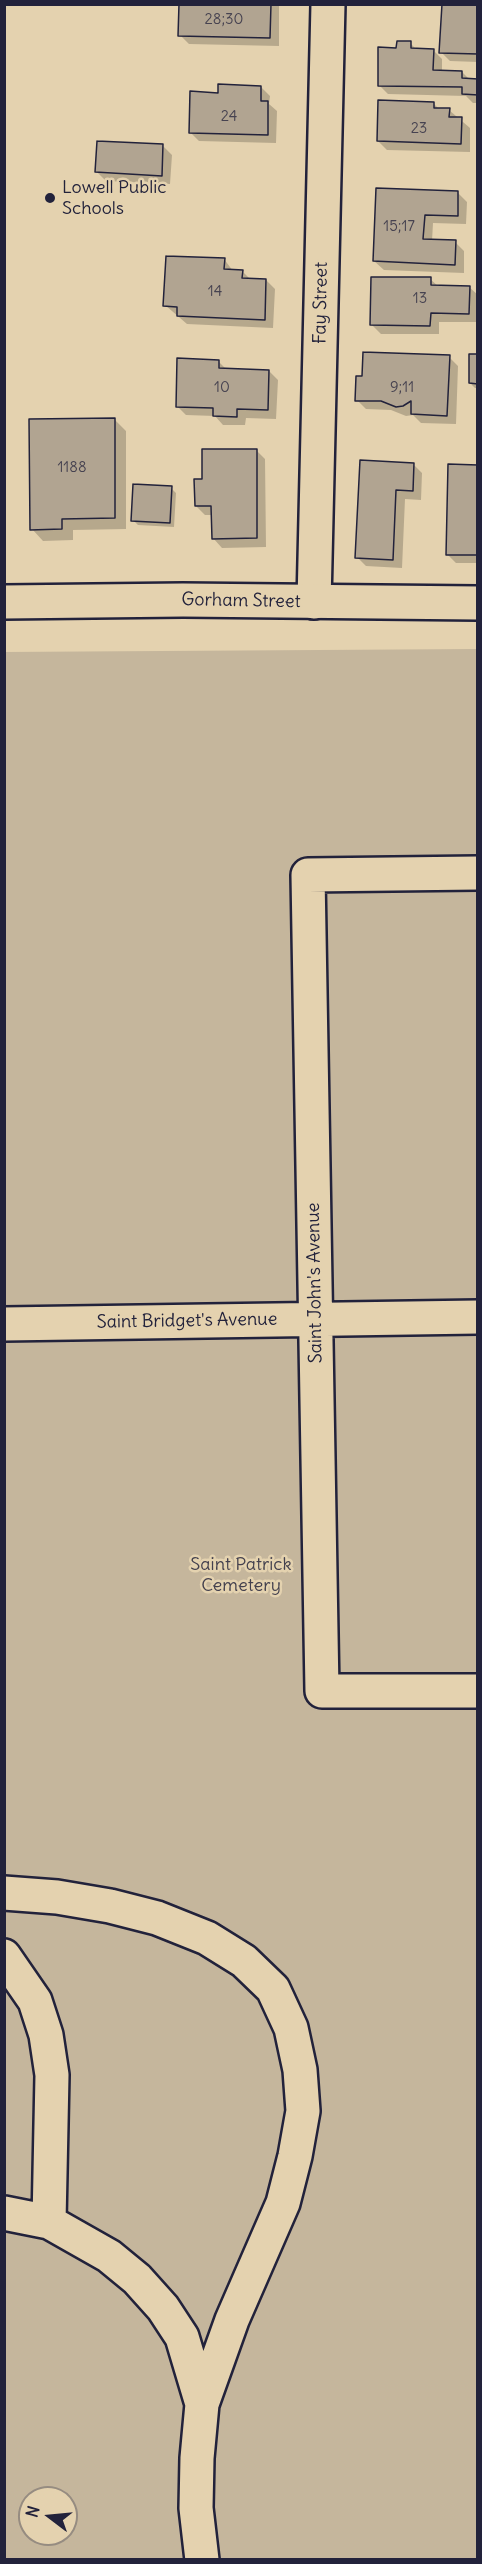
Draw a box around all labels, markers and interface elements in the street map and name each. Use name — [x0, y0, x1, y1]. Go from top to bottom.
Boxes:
house number: 28;30 — [205, 11, 243, 29]
house number: 24 — [221, 108, 237, 126]
house number: 23 — [411, 120, 427, 138]
place label: Lowell Public Schools — [62, 177, 166, 219]
marker: Lowell Public Schools — [43, 191, 57, 205]
house number: 15;17 — [383, 218, 415, 236]
street label: Fay Street — [309, 262, 333, 344]
house number: 14 — [208, 283, 222, 301]
house number: 13 — [413, 290, 427, 308]
house number: 10 — [214, 379, 230, 397]
house number: 9;11 — [390, 379, 414, 397]
house number: 1188 — [57, 459, 87, 477]
street label: Gorham Street — [181, 589, 301, 613]
street label: Saint John's Avenue — [303, 1202, 327, 1364]
street label: Saint Bridget's Avenue — [96, 1309, 278, 1333]
park label: Saint Patrick Cemetery — [190, 1554, 292, 1596]
north arrow — [18, 2486, 78, 2546]
text: N — [21, 2504, 44, 2520]

